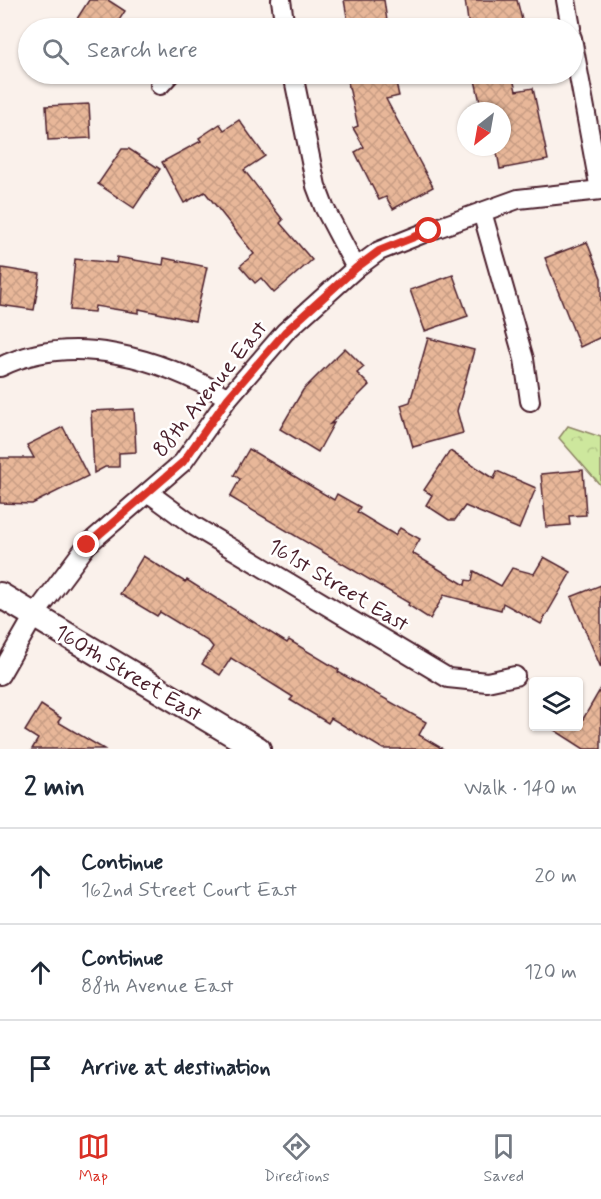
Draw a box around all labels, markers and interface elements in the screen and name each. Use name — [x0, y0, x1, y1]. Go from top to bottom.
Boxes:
search box — [18, 18, 583, 84]
icon: search — [39, 35, 72, 68]
text: Search here — [87, 37, 198, 65]
north arrow — [457, 102, 511, 156]
route start — [415, 217, 441, 243]
street label: 88th Avenue East — [147, 315, 274, 463]
route end — [73, 531, 99, 557]
street label: 161st Street East — [262, 533, 414, 639]
street label: 160th Street East — [49, 618, 207, 729]
map controls — [529, 677, 583, 731]
button: layers — [529, 677, 583, 731]
text: 2 min — [24, 771, 85, 805]
text: Walk · 140 m — [464, 775, 577, 802]
text: Continue — [81, 849, 163, 877]
icon: ahead — [24, 860, 57, 893]
text: 20 m — [534, 863, 577, 890]
text: 162nd Street Court East — [81, 877, 297, 904]
text: Continue — [81, 945, 163, 973]
icon: ahead — [24, 956, 57, 989]
text: 120 m — [524, 959, 577, 986]
text: 88th Avenue East — [81, 973, 234, 1000]
icon: arrive — [24, 1052, 57, 1085]
text: Arrive at destination — [81, 1054, 271, 1082]
tab: Map — [77, 1130, 110, 1187]
tab: Directions — [264, 1130, 330, 1187]
tab: Saved — [484, 1130, 524, 1187]

